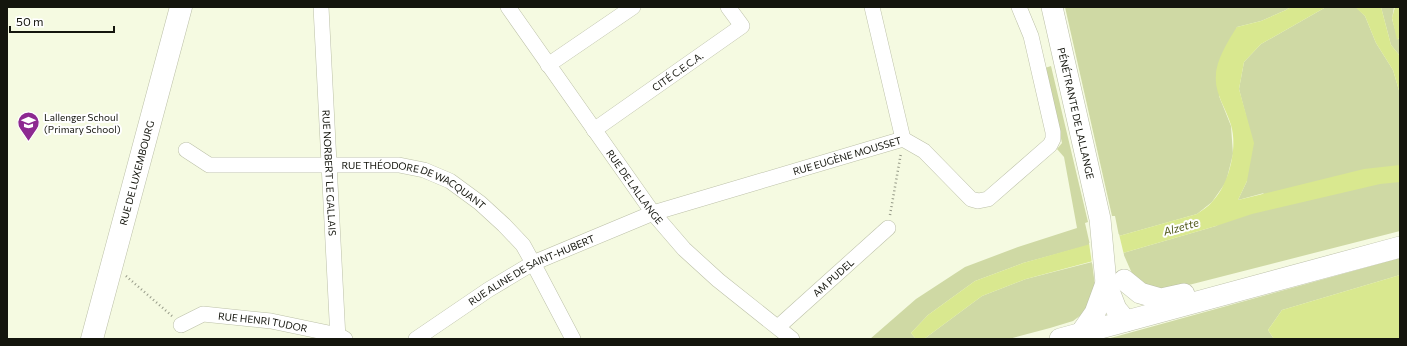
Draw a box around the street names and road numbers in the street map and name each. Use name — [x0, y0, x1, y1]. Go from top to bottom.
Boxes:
street label: PÉNÉTRANTE DE LALLANGE — [1055, 46, 1097, 180]
street label: CITÉ C.E.C.A. — [650, 49, 705, 93]
street label: RUE NORBERT LE GALLAIS — [320, 109, 339, 236]
street label: RUE DE LUXEMBOURG — [117, 119, 156, 227]
street label: RUE EUGÈNE MOUSSET — [791, 134, 903, 177]
street label: RUE DE LALLANGE — [604, 147, 666, 226]
street label: RUE THÉODORE DE WACQUANT — [342, 159, 489, 212]
street label: RUE ALINE DE SAINT-HUBERT — [466, 232, 597, 308]
street label: AM PUDEL — [810, 256, 856, 299]
street label: RUE HENRI TUDOR — [218, 310, 309, 335]

